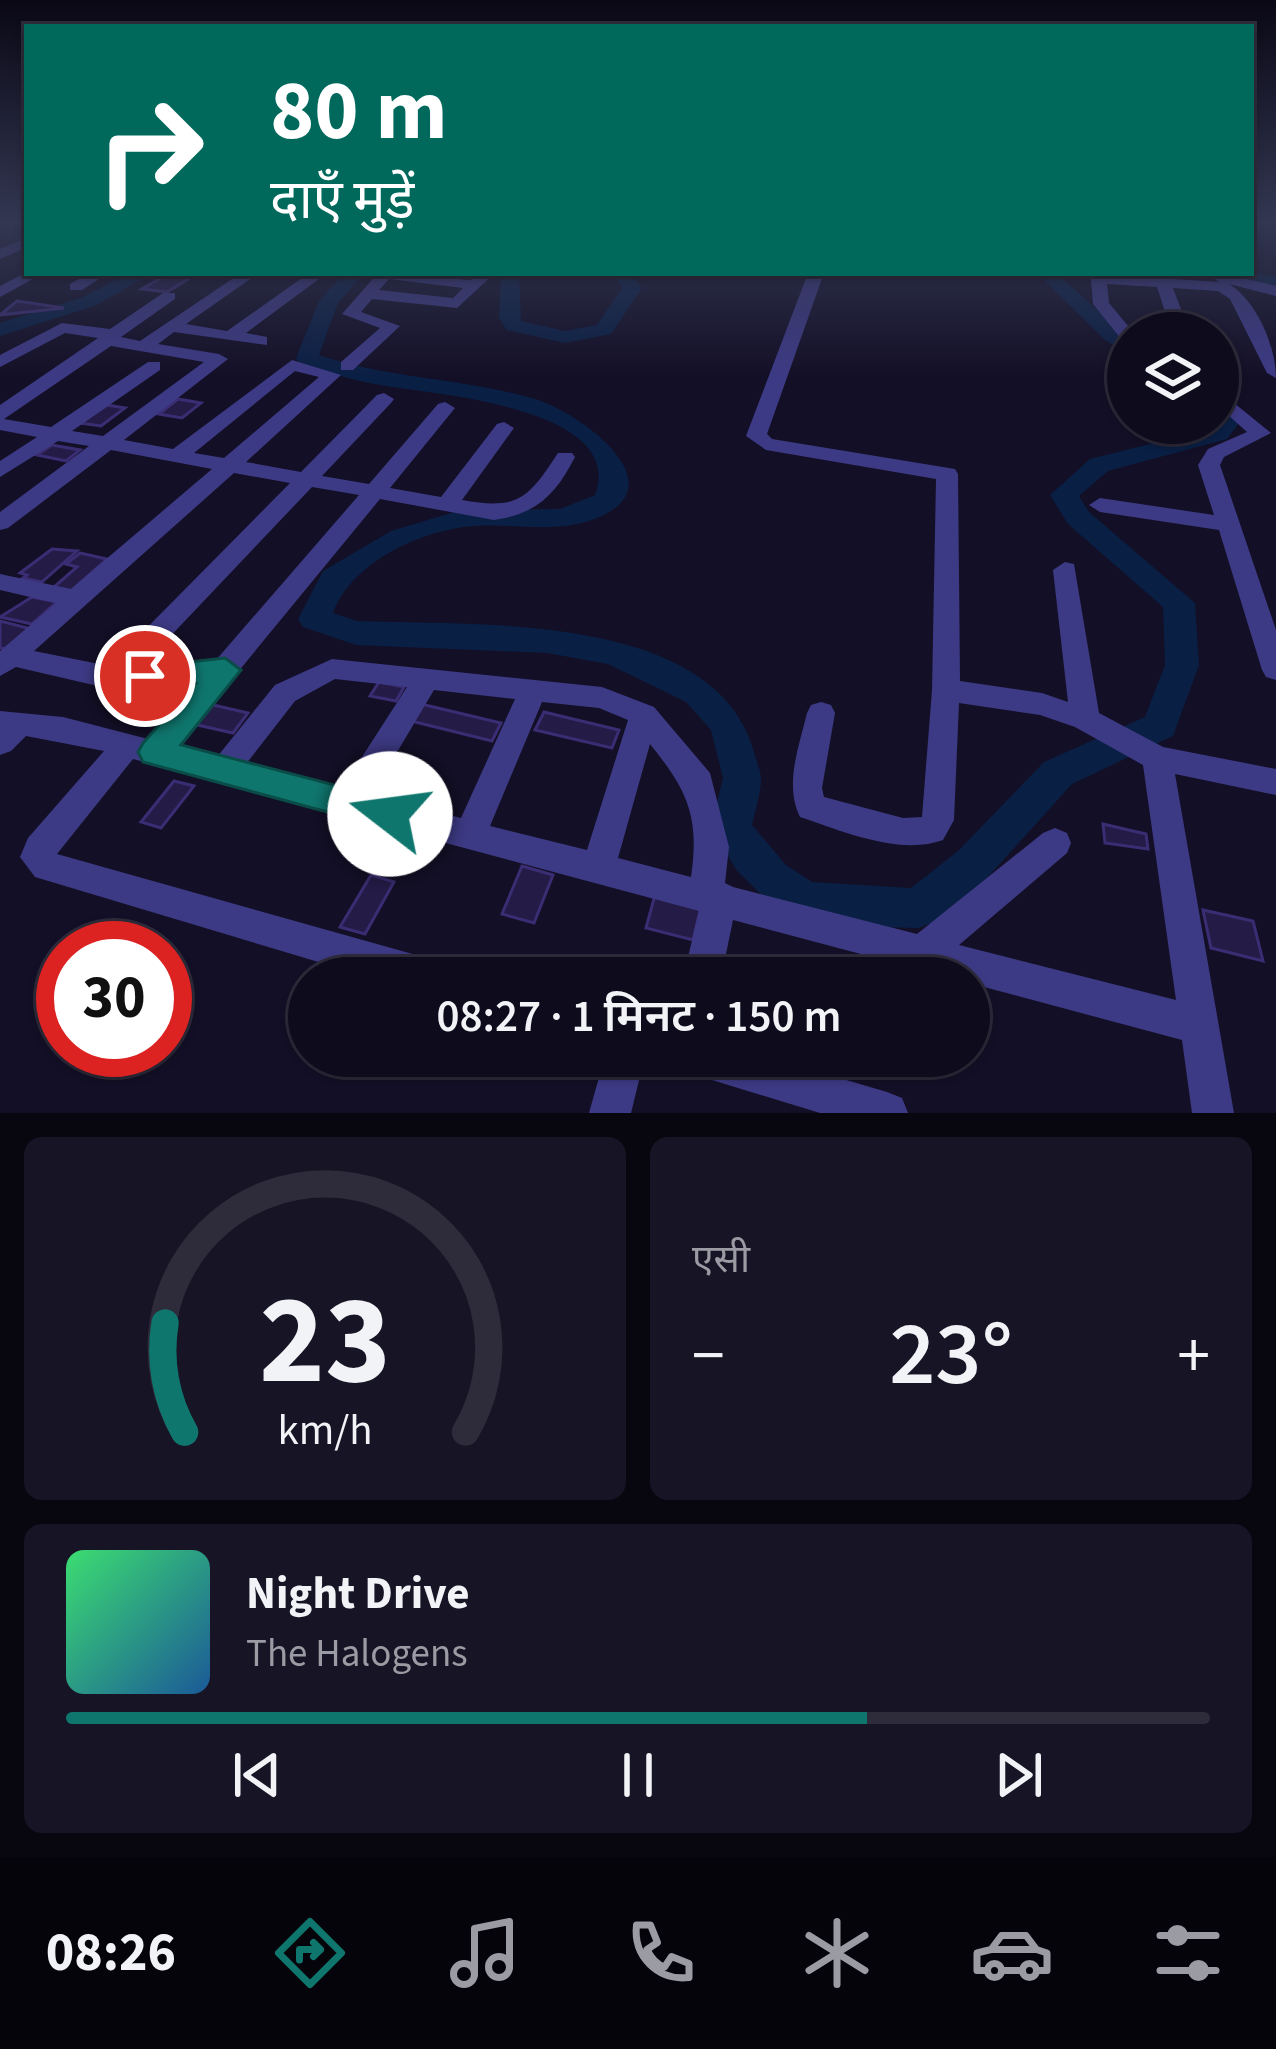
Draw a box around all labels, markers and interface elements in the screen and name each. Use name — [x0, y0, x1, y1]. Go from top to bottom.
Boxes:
text: 80 m — [270, 52, 448, 172]
icon: right — [72, 72, 228, 228]
text: दाएँ मुड़ें — [270, 163, 415, 240]
map controls — [1107, 312, 1239, 444]
button: layers — [1107, 312, 1239, 444]
pin — [94, 625, 196, 727]
icon: arrive — [112, 643, 178, 709]
position arrow — [327, 751, 453, 877]
speed limit sign: 30 — [36, 921, 192, 1077]
text: 08:27 · 1 मिनट · 150 m — [436, 985, 842, 1049]
text: एसी — [692, 1232, 750, 1288]
text: 23 — [259, 1253, 391, 1431]
text: 23° — [889, 1291, 1013, 1419]
text: − — [692, 1309, 725, 1403]
text: + — [1177, 1309, 1210, 1403]
text: km/h — [277, 1399, 373, 1460]
text: Night Drive — [246, 1562, 470, 1626]
text: The Halogens — [246, 1626, 468, 1682]
icon: previous — [224, 1742, 290, 1808]
icon: pause — [605, 1742, 671, 1808]
icon: next — [986, 1742, 1052, 1808]
icon: directions — [268, 1911, 352, 1995]
icon: music — [443, 1911, 527, 1995]
icon: phone — [619, 1911, 703, 1995]
icon: climate — [795, 1911, 879, 1995]
icon: car — [970, 1911, 1054, 1995]
icon: filters — [1146, 1911, 1230, 1995]
text: 08:26 — [46, 1915, 176, 1992]

